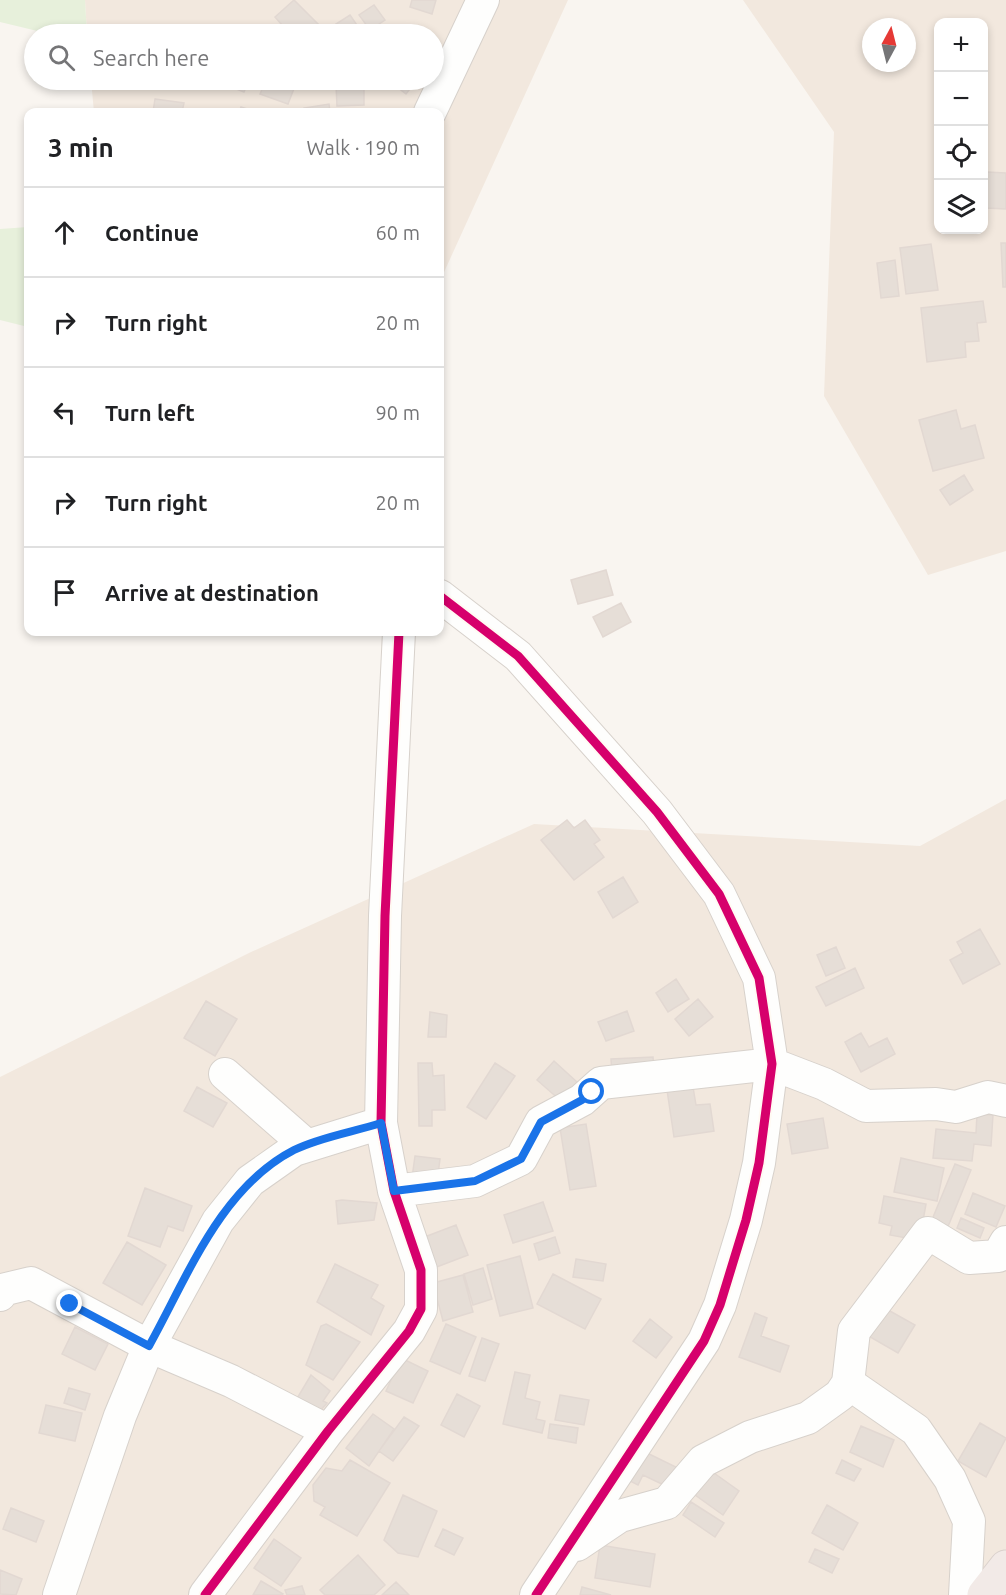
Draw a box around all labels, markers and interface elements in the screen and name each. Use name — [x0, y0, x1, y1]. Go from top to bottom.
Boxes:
north arrow — [862, 18, 916, 72]
map controls — [934, 18, 988, 234]
button: + — [934, 18, 988, 72]
search box — [24, 24, 444, 90]
icon: search — [45, 41, 78, 74]
text: Search here — [93, 45, 209, 70]
button: − — [934, 72, 988, 126]
button: locate — [934, 126, 988, 180]
text: 3 min — [48, 133, 114, 162]
text: Walk · 190 m — [307, 136, 420, 159]
button: layers — [934, 180, 988, 234]
icon: ahead — [48, 216, 81, 249]
text: Continue — [105, 220, 199, 245]
text: 60 m — [376, 221, 420, 244]
icon: right — [48, 306, 81, 339]
text: Turn right — [105, 310, 207, 335]
text: 20 m — [376, 311, 420, 334]
icon: left — [48, 396, 81, 429]
text: Turn left — [105, 400, 195, 425]
text: 90 m — [376, 401, 420, 424]
icon: right — [48, 486, 81, 519]
text: Turn right — [105, 490, 207, 515]
text: 20 m — [376, 491, 420, 514]
icon: arrive — [48, 576, 81, 609]
text: Arrive at destination — [105, 580, 319, 605]
route start — [578, 1078, 604, 1104]
route end — [56, 1290, 82, 1316]

